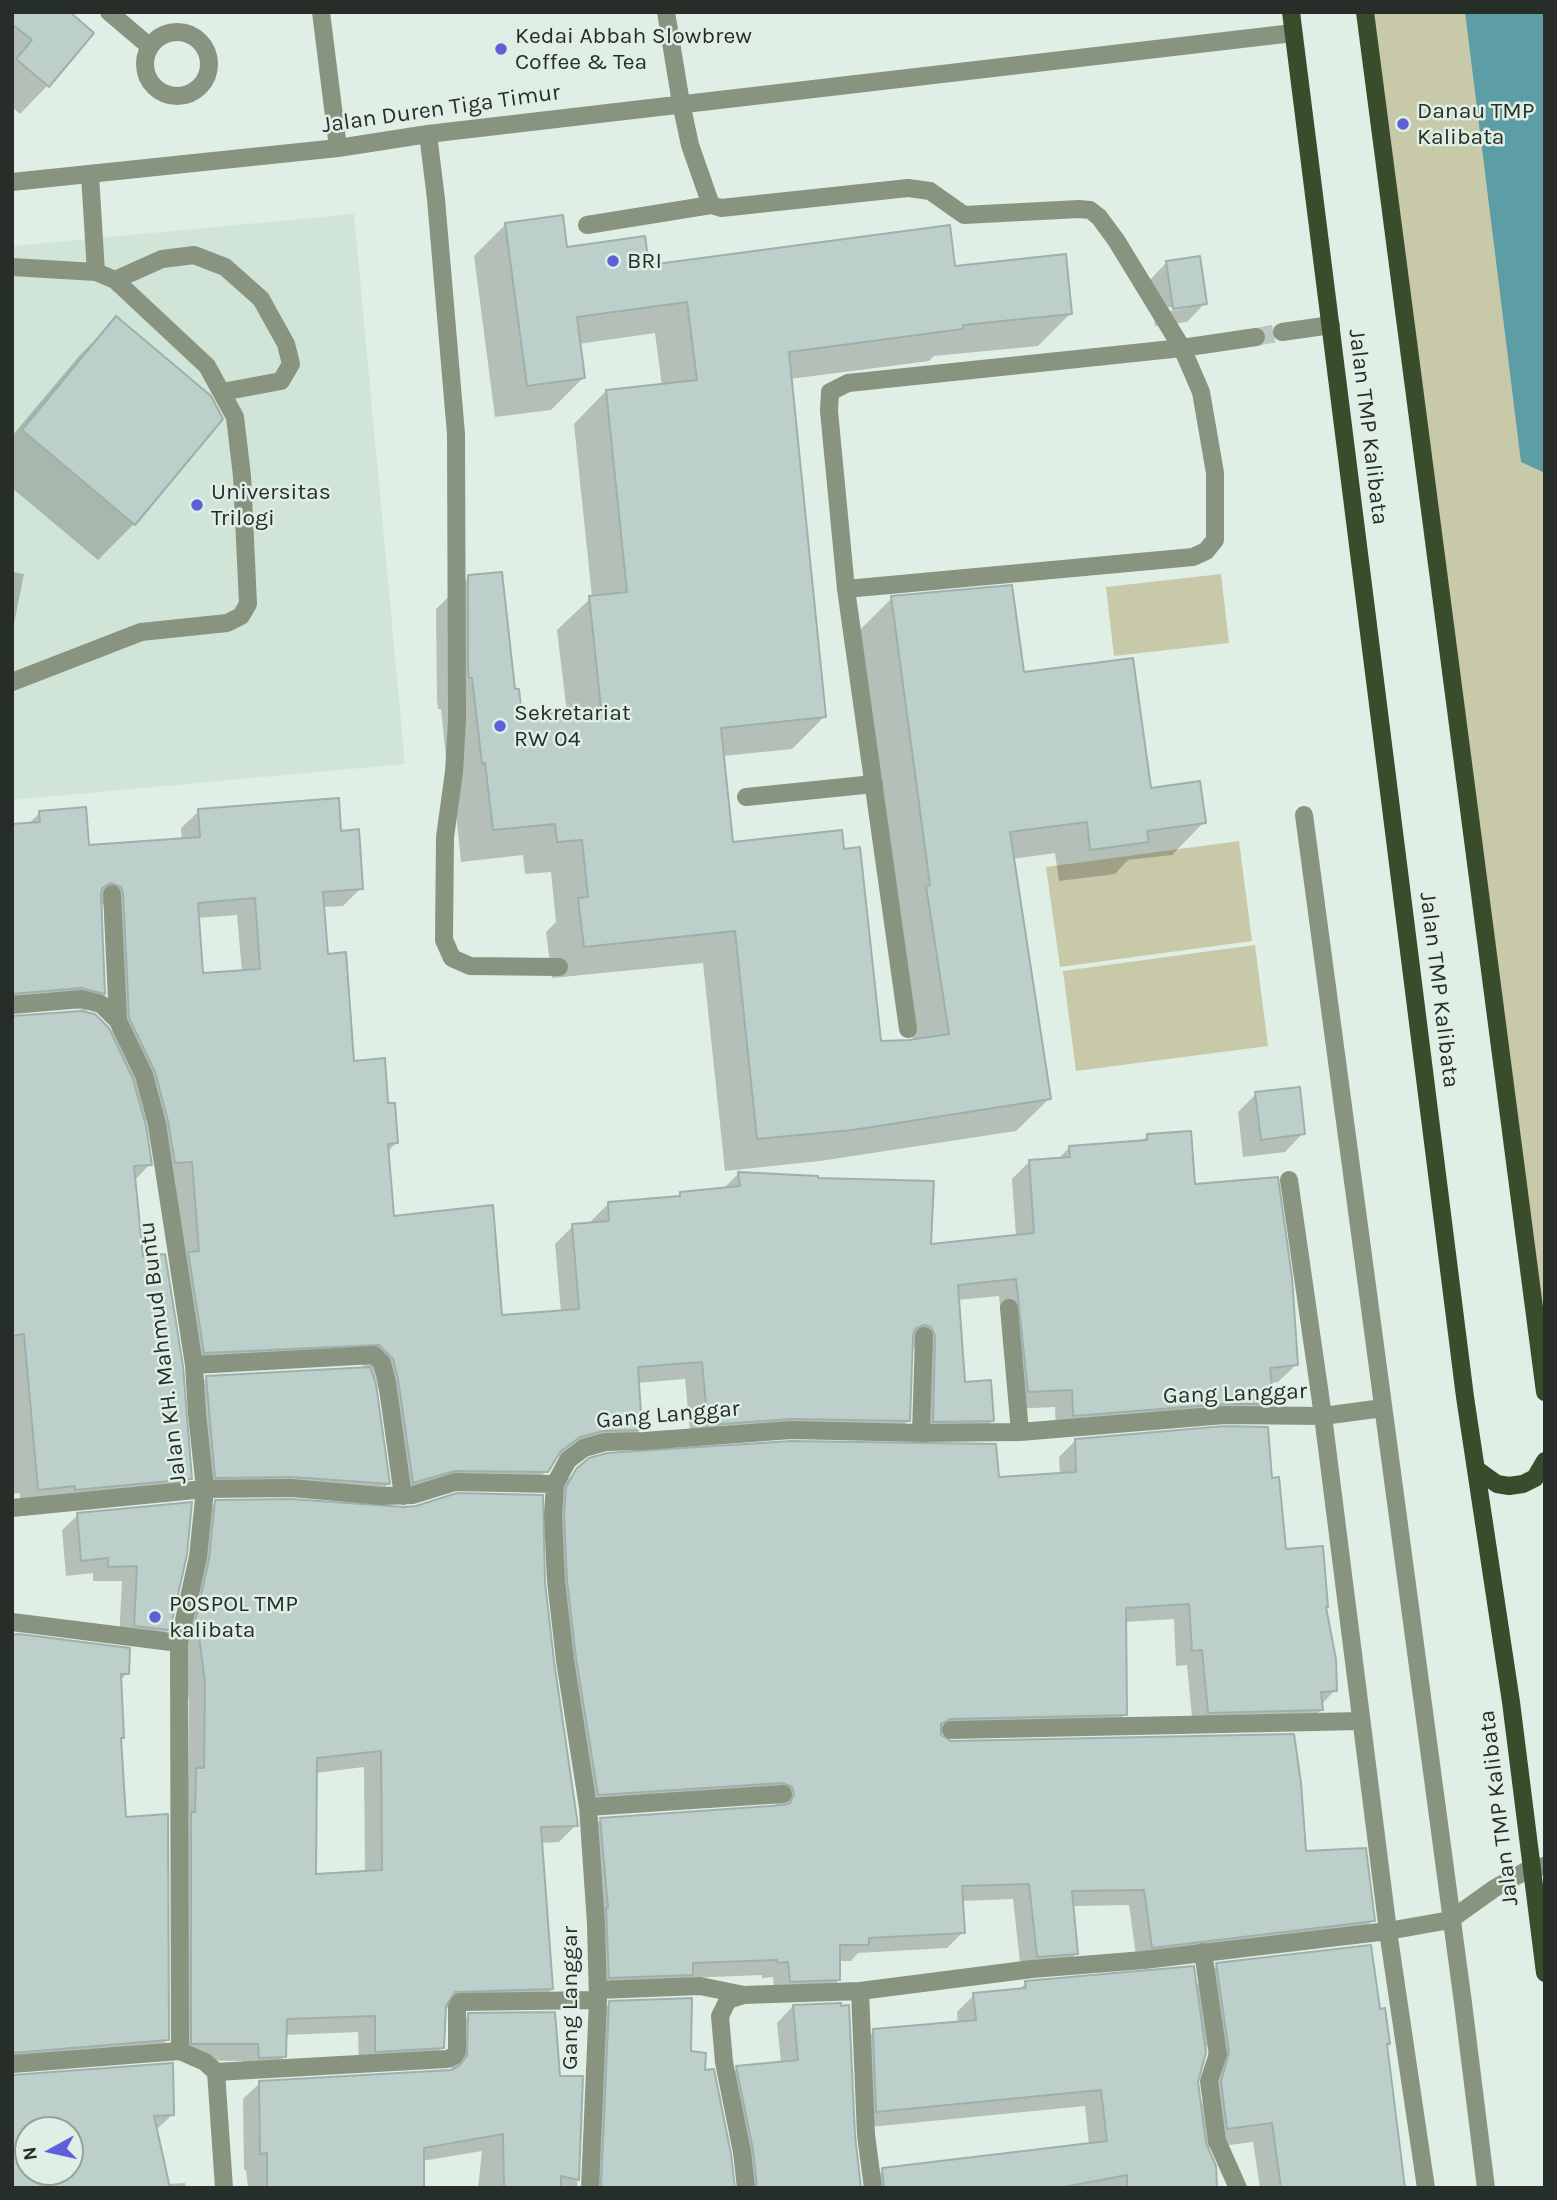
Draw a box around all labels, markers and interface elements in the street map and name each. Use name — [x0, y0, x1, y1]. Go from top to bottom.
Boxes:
place label: Kedai Abbah Slowbrew Coffee & Tea — [515, 22, 752, 76]
marker: Kedai Abbah Slowbrew Coffee & Tea — [493, 41, 509, 57]
street label: Jalan Duren Tiga Timur — [320, 79, 562, 139]
place label: Danau TMP Kalibata — [1417, 97, 1534, 151]
marker: Danau TMP Kalibata — [1395, 116, 1411, 132]
place label: BRI — [627, 247, 662, 275]
marker: BRI — [605, 253, 621, 269]
street label: Jalan TMP Kalibata — [1342, 328, 1394, 526]
place label: Universitas Trilogi — [211, 478, 331, 532]
marker: Universitas Trilogi — [189, 497, 205, 513]
place label: Sekretariat RW 04 — [514, 699, 631, 753]
marker: Sekretariat RW 04 — [492, 718, 508, 734]
street label: Jalan TMP Kalibata — [1413, 891, 1465, 1089]
street label: Jalan KH. Mahmud Buntu — [133, 1220, 193, 1486]
street label: Gang Langgar — [1163, 1378, 1307, 1410]
street label: Gang Langgar — [595, 1395, 741, 1435]
place label: POSPOL TMP kalibata — [169, 1590, 298, 1644]
marker: POSPOL TMP kalibata — [147, 1609, 163, 1625]
street label: Jalan TMP Kalibata — [1473, 1709, 1525, 1907]
street label: Gang Langgar — [556, 1926, 584, 2070]
north arrow — [14, 2116, 84, 2186]
text: N — [18, 2145, 42, 2162]

